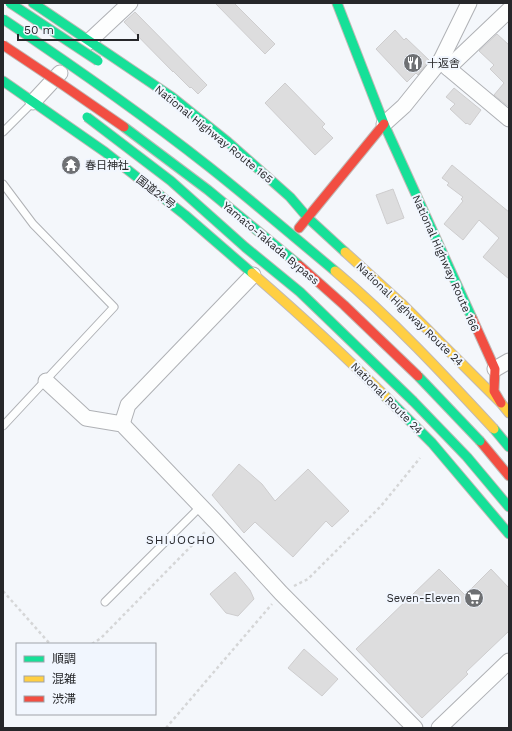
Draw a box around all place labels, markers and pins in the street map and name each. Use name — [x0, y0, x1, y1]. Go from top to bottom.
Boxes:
restaurant icon: 十返舎 — [402, 52, 424, 74]
place label: 十返舎 — [427, 57, 460, 70]
temple icon: 春日神社 — [60, 154, 82, 176]
place label: 春日神社 — [85, 159, 129, 172]
supermarket icon: Seven-Eleven — [463, 587, 485, 609]
place label: Seven-Eleven — [387, 592, 460, 605]

